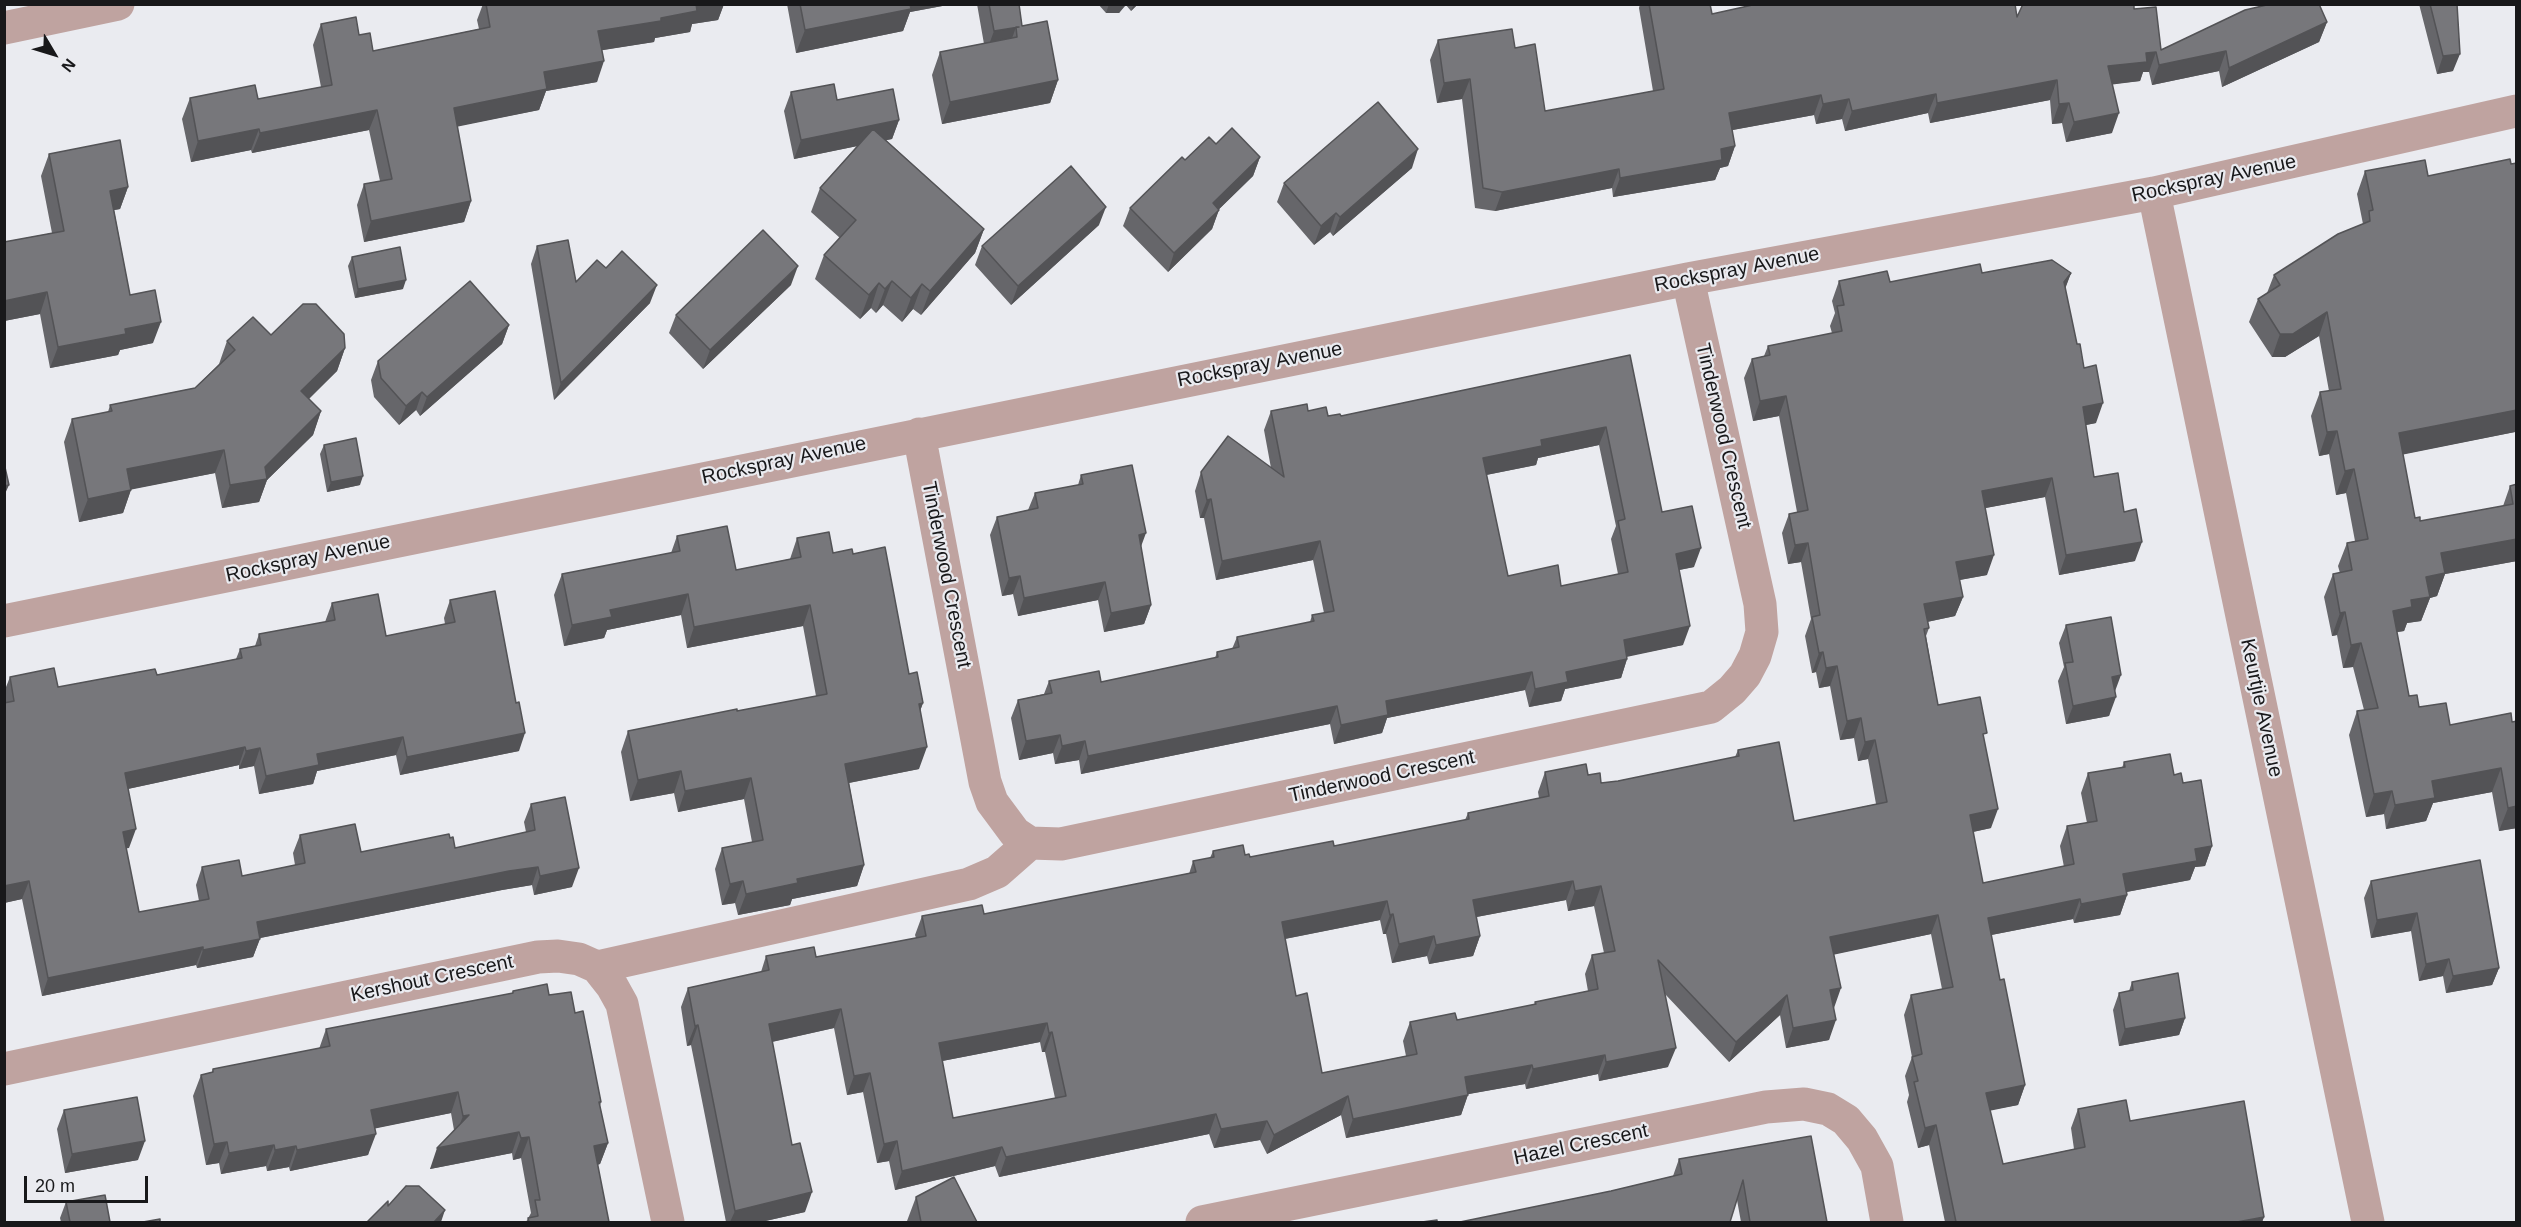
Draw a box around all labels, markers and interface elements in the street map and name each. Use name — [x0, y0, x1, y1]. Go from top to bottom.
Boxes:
north arrow — [24, 24, 84, 84]
text: N — [58, 56, 79, 75]
street label: Rockspray Avenue — [2130, 150, 2298, 208]
street label: Rockspray Avenue — [1652, 242, 1822, 298]
street label: Rockspray Avenue — [1175, 337, 1345, 393]
street label: Tinderwood Crescent — [1690, 341, 1756, 531]
street label: Rockspray Avenue — [700, 432, 868, 490]
street label: Tinderwood Crescent — [916, 480, 976, 670]
street label: Rockspray Avenue — [224, 530, 392, 588]
street label: Keurtjie Avenue — [2235, 637, 2287, 779]
street label: Tinderwood Crescent — [1287, 746, 1477, 808]
street label: Kershout Crescent — [348, 950, 516, 1008]
street label: Hazel Crescent — [1512, 1119, 1650, 1171]
scale bar — [27, 1164, 152, 1202]
text: 20 m — [35, 1176, 75, 1196]

